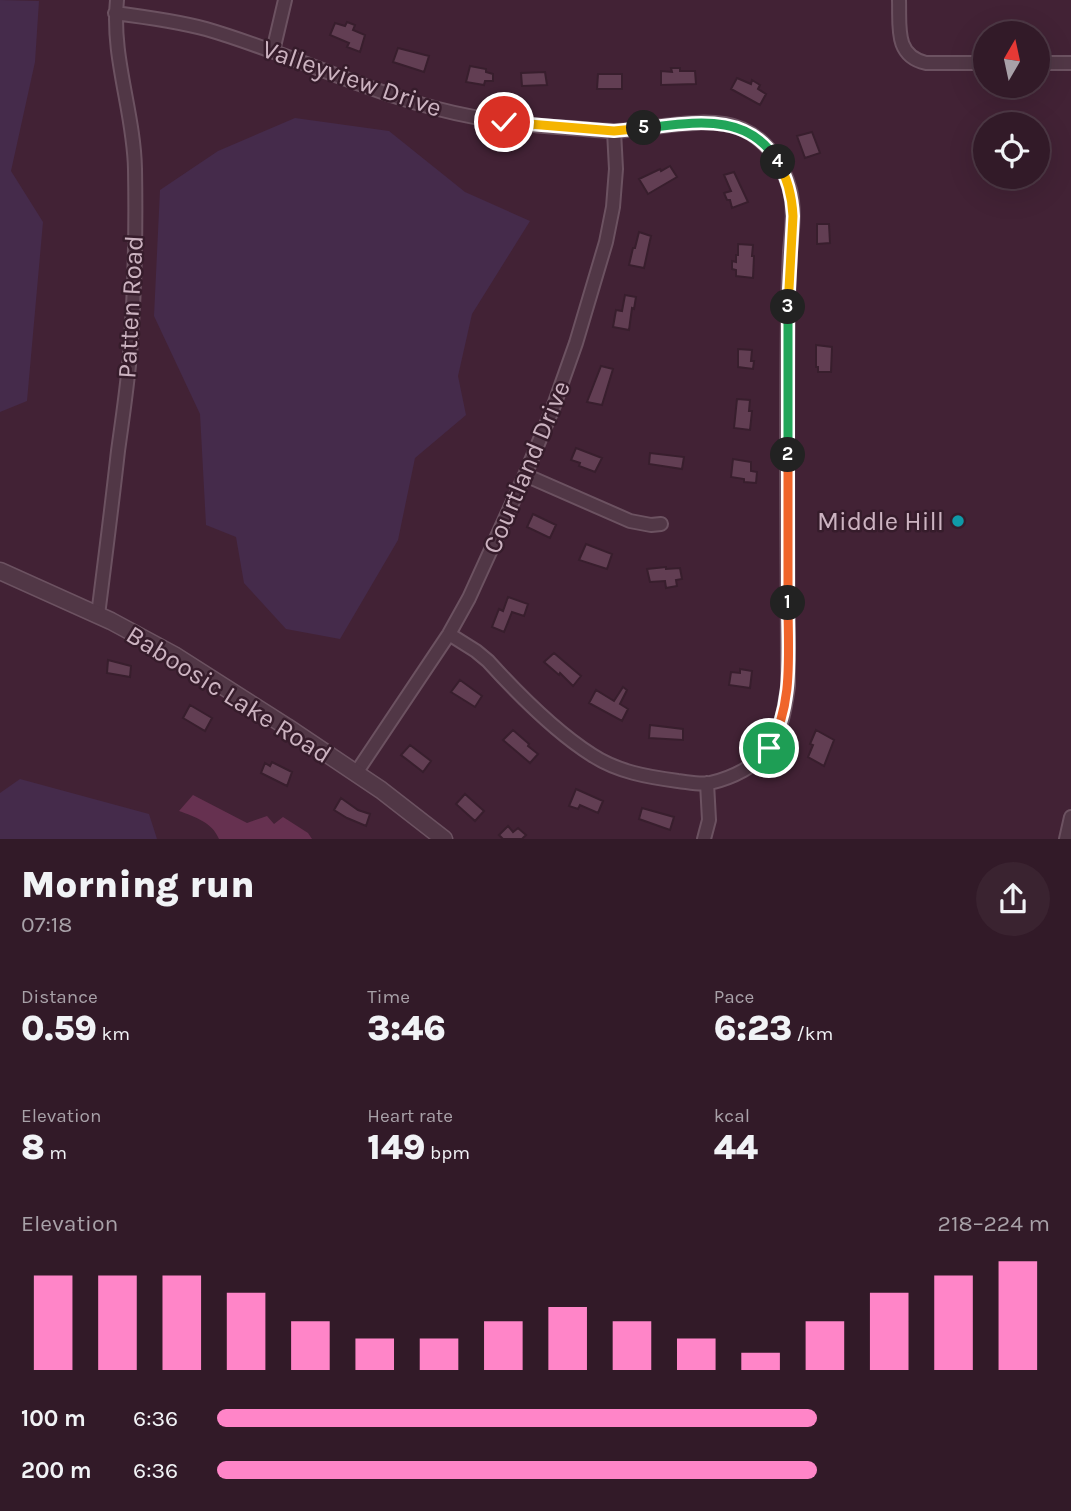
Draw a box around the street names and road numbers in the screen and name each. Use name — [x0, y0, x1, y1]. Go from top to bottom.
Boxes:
street label: Valleyview Drive — [258, 33, 446, 124]
street label: Patten Road — [111, 235, 150, 379]
street label: Courtland Drive — [476, 376, 577, 558]
street label: Baboosic Lake Road — [121, 619, 337, 770]

